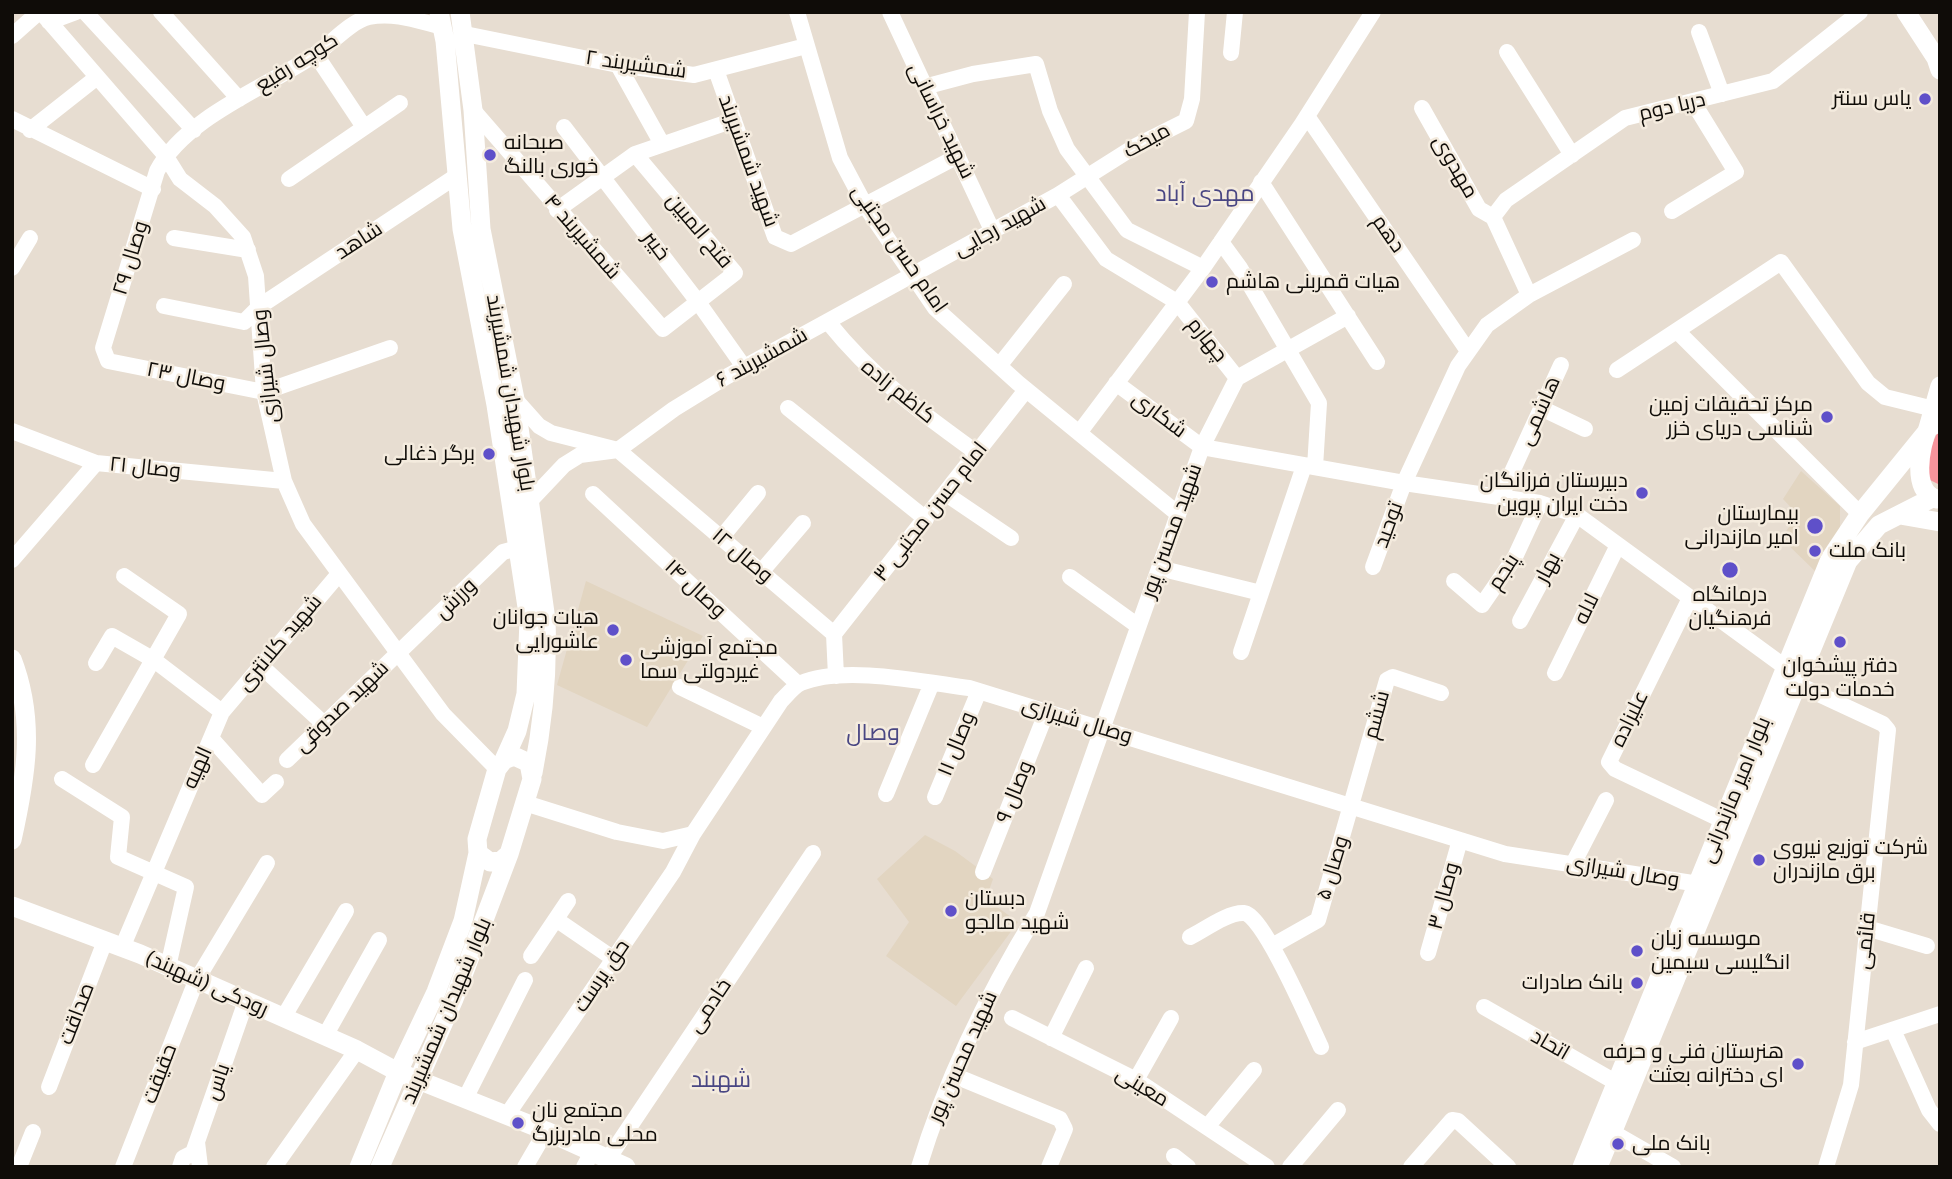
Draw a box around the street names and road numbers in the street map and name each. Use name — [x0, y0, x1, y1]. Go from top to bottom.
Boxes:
street label: کوچه رفیع — [251, 28, 343, 98]
street label: شمشیربند ۲ — [584, 45, 688, 85]
street label: شهید خراسانی — [902, 59, 980, 183]
street label: دریا دوم — [1636, 87, 1708, 127]
street label: شهید شمشیربند — [712, 91, 784, 231]
street label: میخک — [1119, 118, 1175, 164]
street label: مهدوی — [1427, 131, 1483, 203]
street label: امام حسن مجتبی — [846, 180, 952, 318]
street label: فتح المبین — [660, 188, 738, 274]
street label: شمشیربند ۴ — [538, 189, 626, 285]
street label: شهید رجایی — [949, 191, 1051, 263]
street label: دهم — [1366, 210, 1410, 258]
street label: شاهد — [331, 216, 387, 266]
street label: وصال ۲۹ — [108, 218, 154, 298]
street label: خیبر — [637, 226, 675, 266]
street label: بلوار شهیدان شمشیربند — [480, 293, 540, 493]
street label: وصال شیرازی — [248, 308, 284, 424]
street label: چهارم — [1181, 312, 1233, 368]
street label: شمشیربند ۶ — [712, 323, 812, 393]
street label: کاظم زاده — [856, 355, 940, 429]
street label: وصال ۲۳ — [145, 357, 227, 397]
street label: هاشمی — [1514, 373, 1566, 449]
street label: شکاری — [1127, 386, 1191, 444]
street label: امام حسن مجتبی ۳ — [869, 437, 993, 587]
street label: وصال ۲۱ — [108, 452, 182, 484]
street label: شهید محسن پور — [1136, 460, 1208, 602]
street label: توحید — [1369, 499, 1409, 551]
street label: وصال ۱۲ — [706, 523, 778, 589]
street label: بهار — [1530, 548, 1566, 588]
street label: پنجم — [1483, 549, 1525, 595]
street label: وصال ۱۴ — [659, 554, 731, 624]
street label: ورزش — [430, 573, 482, 625]
street label: لاله — [1569, 589, 1605, 629]
street label: شهید کلانتری — [232, 590, 328, 696]
street label: شهید صدوقی — [290, 656, 394, 758]
street label: علیزاده — [1606, 687, 1654, 751]
street label: ششم — [1358, 688, 1396, 742]
street label: وصال شیرازی — [1019, 692, 1135, 750]
street label: وصال ۱۱ — [933, 708, 981, 780]
street label: بلوار امیر مازندرانی — [1695, 713, 1777, 867]
street label: الهیه — [178, 743, 218, 793]
street label: وصال ۹ — [991, 757, 1039, 827]
street label: وصال ۵ — [1311, 833, 1355, 903]
street label: وصال شیرازی — [1565, 851, 1681, 893]
street label: وصال ۳ — [1423, 860, 1465, 932]
street label: قائمی — [1850, 911, 1882, 971]
street label: بلوار شهیدان شمشیربند — [396, 914, 498, 1108]
street label: حق پرست — [569, 935, 635, 1017]
street label: رودکی (شهبند) — [142, 946, 272, 1022]
street label: خادمی — [683, 974, 737, 1038]
street label: صداقت — [54, 980, 100, 1048]
street label: شهید محسن پور — [923, 987, 1003, 1127]
street label: اتحاد — [1526, 1024, 1574, 1066]
street label: حقیقت — [137, 1041, 183, 1107]
street label: یاس — [200, 1060, 236, 1104]
street label: معینی — [1111, 1061, 1173, 1113]

